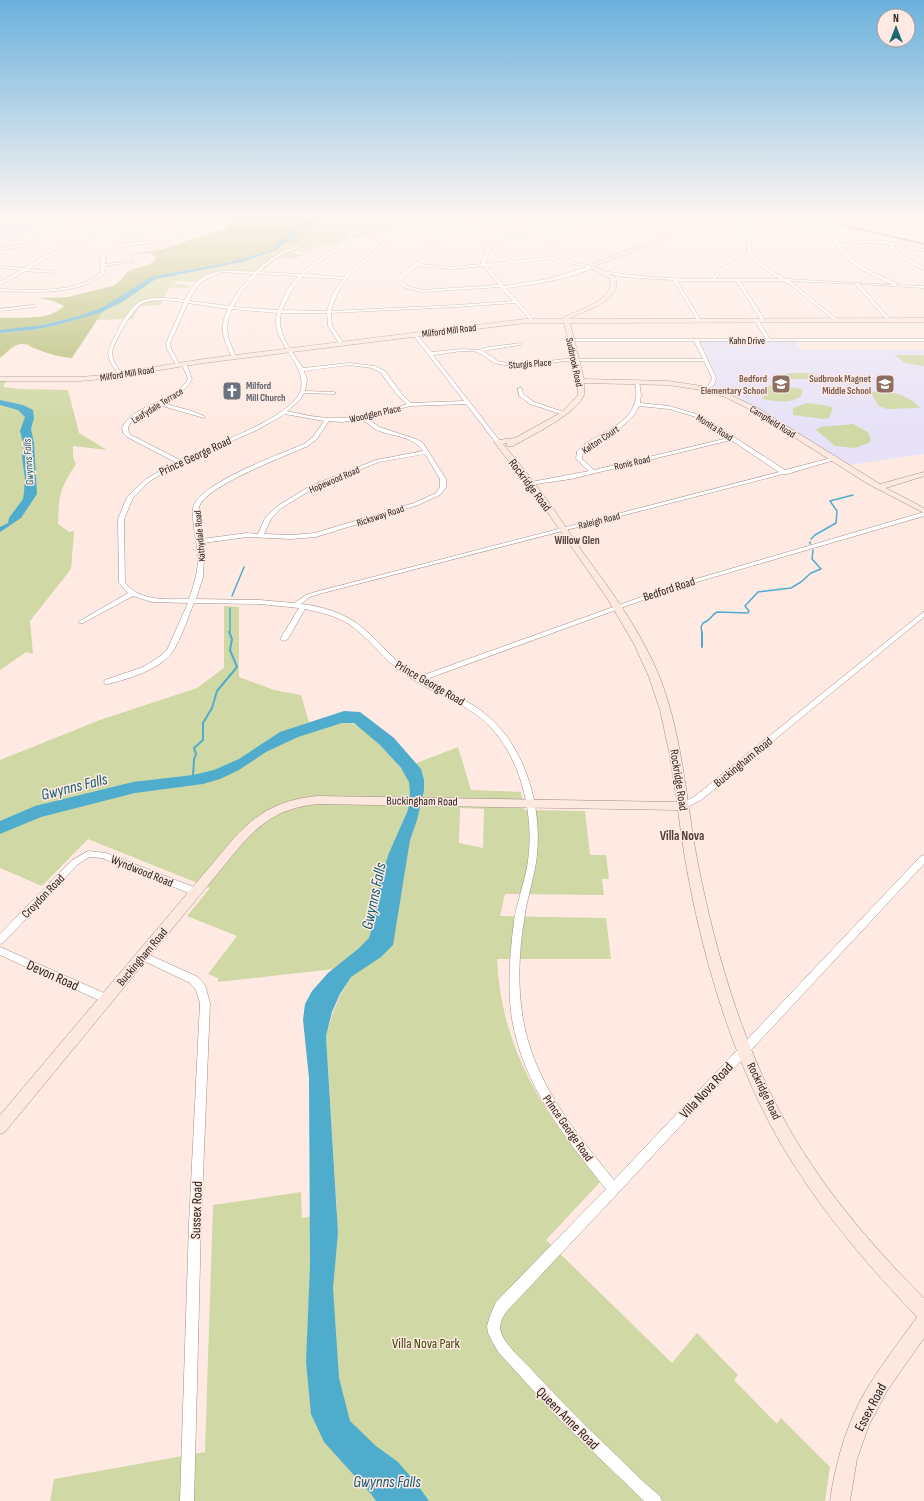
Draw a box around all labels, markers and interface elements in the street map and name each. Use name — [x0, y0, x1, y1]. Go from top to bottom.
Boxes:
north arrow — [876, 8, 916, 48]
text: N — [893, 12, 899, 25]
street label: Milford Mill Road — [421, 322, 477, 340]
street label: Kahn Drive — [729, 335, 765, 347]
street label: Sudbrook Road — [563, 337, 585, 388]
street label: Sturgis Place — [508, 357, 552, 371]
street label: Milford Mill Road — [99, 364, 155, 384]
place label: Bedford Elementary School — [701, 373, 767, 397]
school or university icon: Bedford Elementary School — [770, 373, 792, 395]
place label: Sudbrook Magnet Middle School — [809, 373, 872, 397]
school or university icon: Sudbrook Magnet Middle School — [874, 373, 896, 395]
church icon: Milford Mill Church — [221, 380, 243, 402]
place label: Milford Mill Church — [246, 380, 286, 404]
street label: Leafydale Terrace — [130, 385, 186, 426]
street label: Woodglen Place — [348, 402, 402, 426]
street label: Campfield Road — [747, 403, 798, 441]
street label: Monita Road — [694, 412, 735, 444]
street label: Kalton Court — [580, 423, 621, 457]
street label: Prince George Road — [157, 433, 234, 480]
water label: Gwynns Falls — [20, 438, 37, 486]
street label: Ronis Road — [613, 453, 651, 473]
street label: Rockridge Road — [505, 456, 554, 515]
street label: Hopewood Road — [307, 464, 361, 496]
street label: Ricksway Road — [355, 503, 406, 529]
street label: Kathydale Road — [192, 510, 208, 562]
street label: Raleigh Road — [577, 510, 621, 532]
district label: Willow Glen — [554, 534, 600, 547]
street label: Bedford Road — [641, 574, 697, 605]
street label: Prince George Road — [392, 657, 467, 709]
street label: Buckingham Road — [711, 734, 776, 791]
street label: Rockridge Road — [666, 748, 691, 812]
water label: Gwynns Falls — [39, 770, 110, 805]
street label: Buckingham Road — [386, 793, 458, 810]
district label: Villa Nova — [660, 828, 704, 844]
street label: Wyndwood Road — [108, 852, 175, 891]
water label: Gwynns Falls — [358, 861, 391, 931]
street label: Croydon Road — [19, 871, 68, 922]
street label: Buckingham Road — [114, 925, 171, 989]
street label: Devon Road — [24, 956, 82, 994]
street label: Villa Nova Road — [676, 1059, 737, 1122]
street label: Rockridge Road — [743, 1060, 784, 1122]
street label: Prince George Road — [539, 1092, 596, 1164]
street label: Sussex Road — [187, 1181, 206, 1239]
park label: Villa Nova Park — [392, 1335, 461, 1352]
street label: Essex Road — [851, 1380, 890, 1434]
street label: Queen Anne Road — [533, 1383, 603, 1453]
water label: Gwynns Falls — [353, 1473, 421, 1492]

